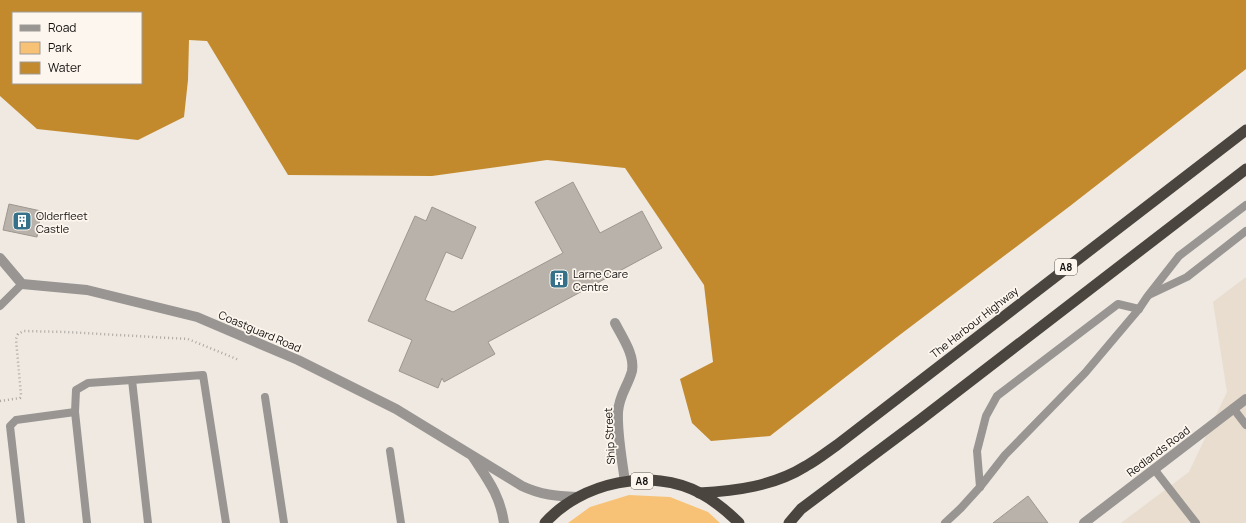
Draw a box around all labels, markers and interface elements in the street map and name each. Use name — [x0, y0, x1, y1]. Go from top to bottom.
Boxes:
legend — [12, 12, 142, 84]
text: Road — [48, 19, 76, 36]
text: Park — [48, 39, 73, 56]
text: Water — [48, 59, 82, 76]
place label: Olderfleet Castle — [36, 208, 88, 236]
building icon: Olderfleet Castle — [11, 210, 33, 232]
road number: A8 — [1055, 259, 1077, 275]
place label: Larne Care Centre — [573, 266, 629, 294]
building icon: Larne Care Centre — [548, 268, 570, 290]
street label: The Harbour Highway — [927, 283, 1021, 361]
street label: Coastguard Road — [216, 307, 304, 355]
street label: Ship Street — [600, 407, 618, 465]
street label: Redlands Road — [1123, 422, 1193, 480]
road number: A8 — [631, 473, 653, 489]

